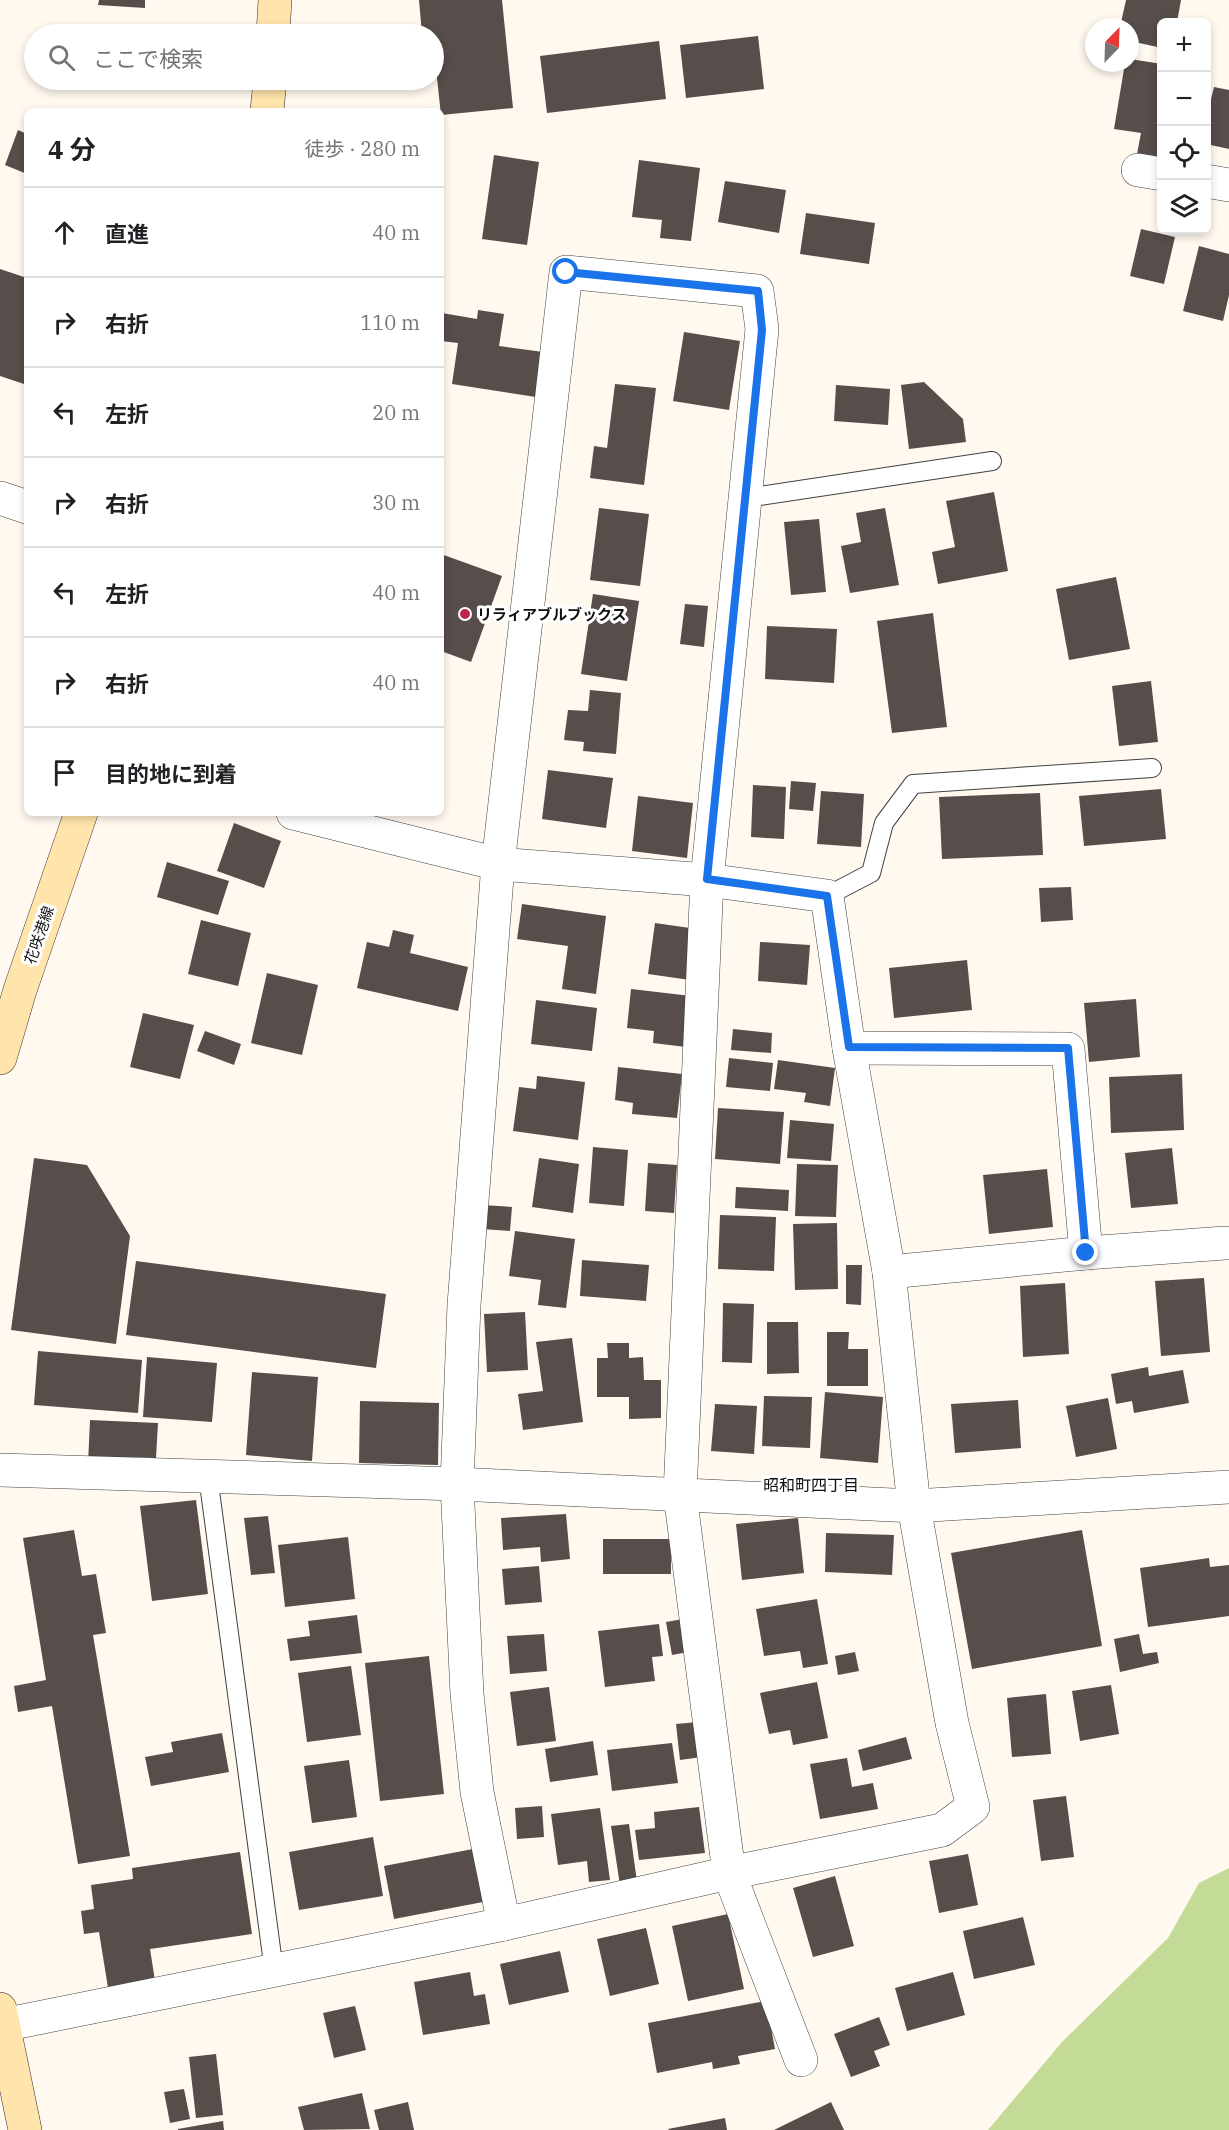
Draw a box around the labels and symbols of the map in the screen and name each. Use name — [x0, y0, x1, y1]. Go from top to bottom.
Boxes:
north arrow — [1085, 18, 1139, 72]
route start — [552, 258, 578, 284]
place label: リラィアブルブックス — [477, 605, 627, 624]
marker: リラィアブルブックス — [458, 607, 472, 621]
street label: 花咲港線 — [20, 904, 58, 966]
route end — [1072, 1239, 1098, 1265]
district label: 昭和町四丁目 — [763, 1475, 859, 1495]

